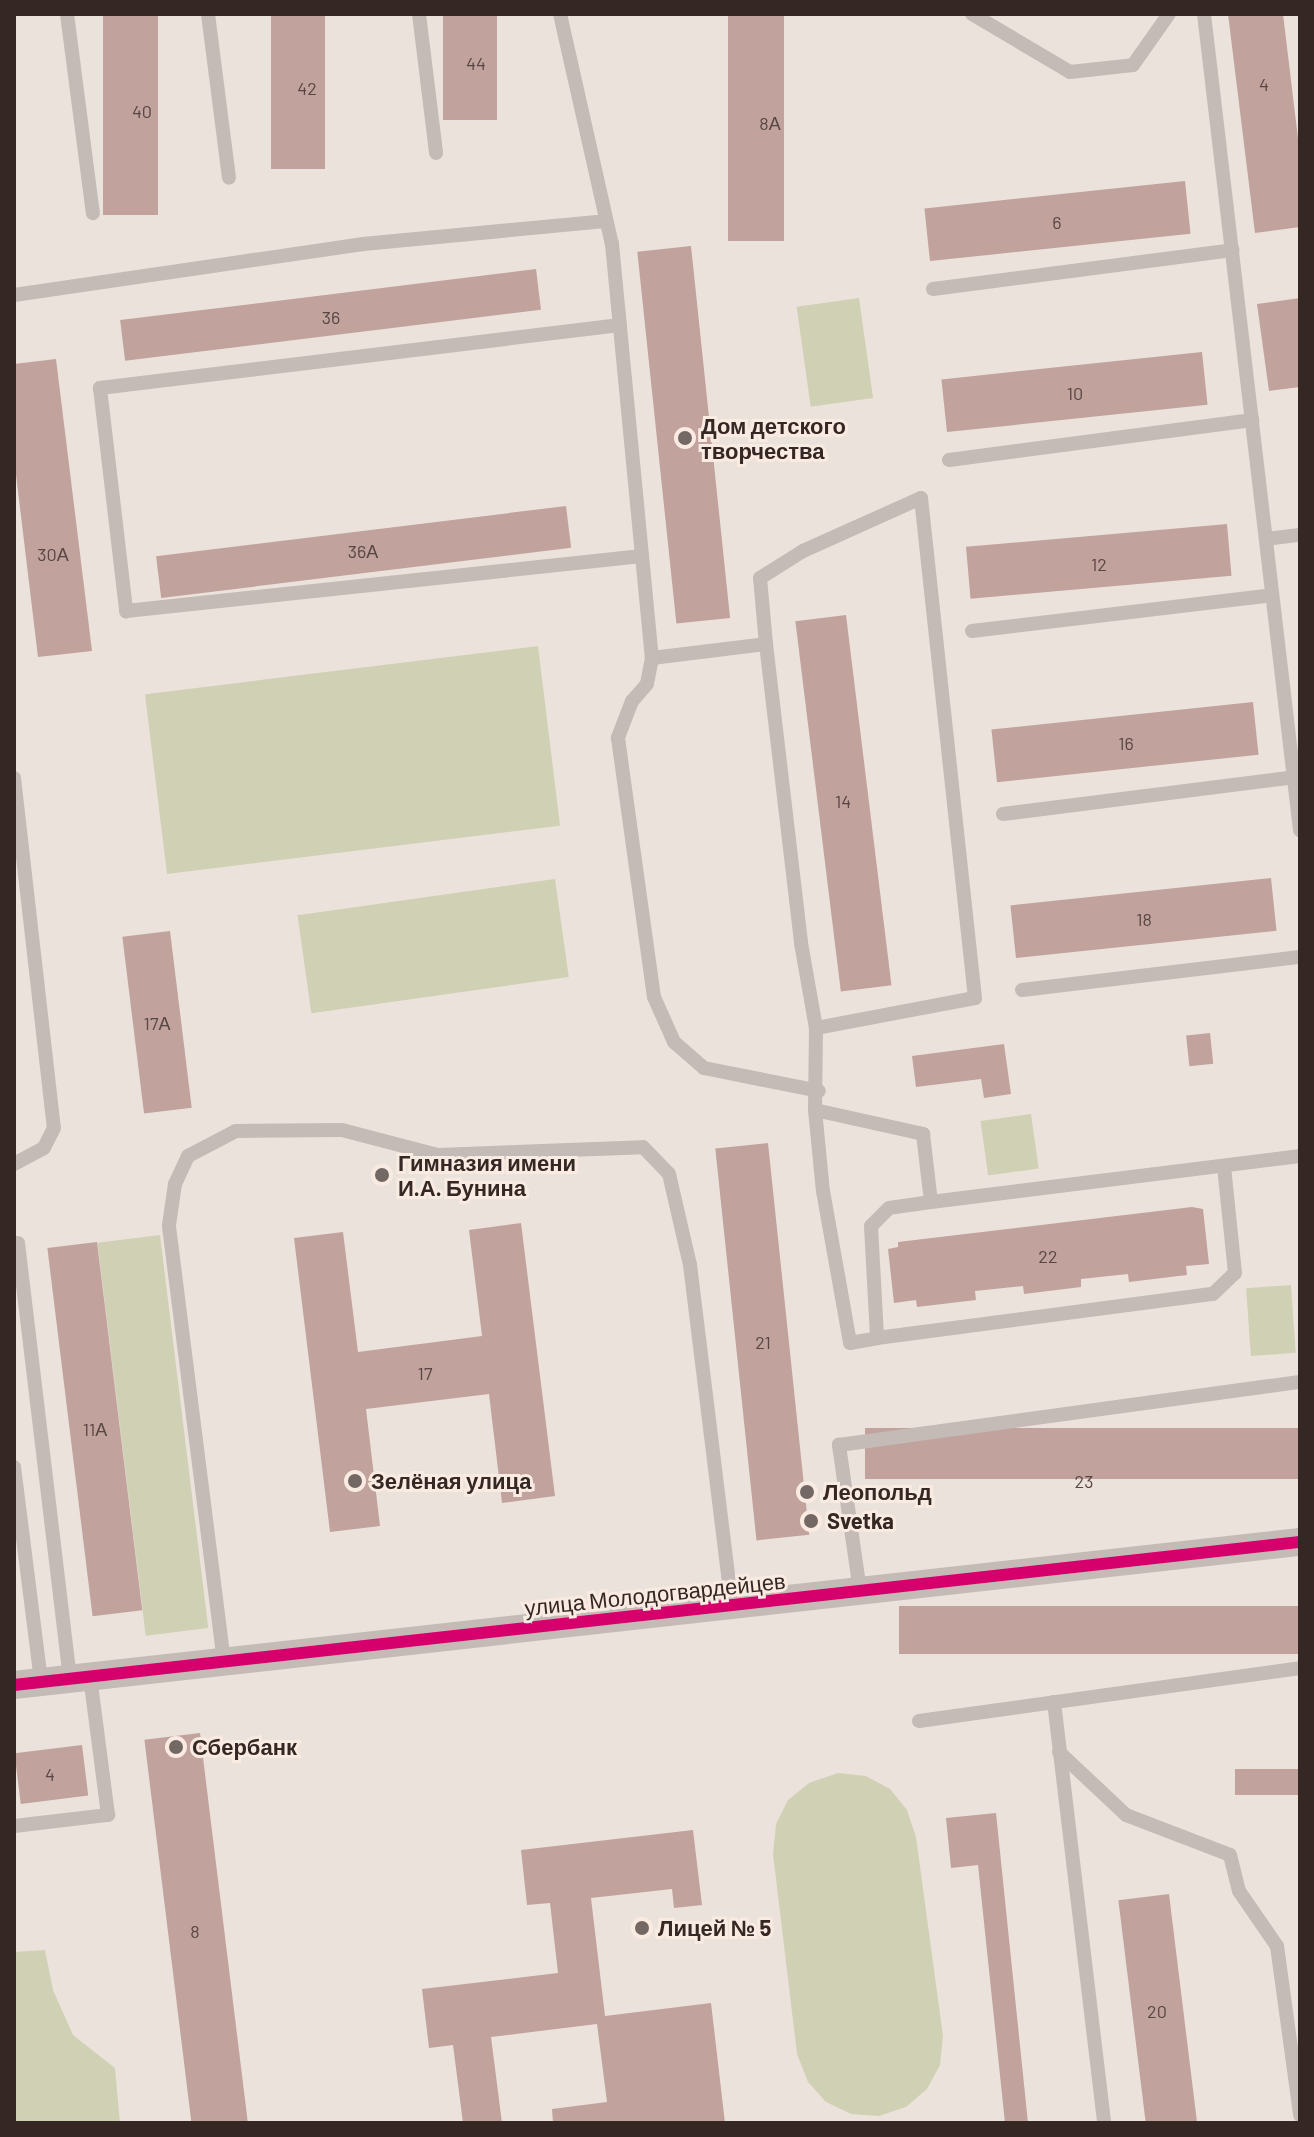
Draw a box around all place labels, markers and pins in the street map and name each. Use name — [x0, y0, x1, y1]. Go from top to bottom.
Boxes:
place label: Дом детского творчества — [701, 412, 846, 464]
marker: Дом детского творчества — [676, 429, 694, 447]
place label: Гимназия имени И.А. Бунина — [398, 1149, 576, 1200]
marker: Гимназия имени И.А. Бунина — [373, 1166, 391, 1184]
place label: Зелёная улица — [371, 1468, 531, 1494]
marker: Зелёная улица — [346, 1472, 364, 1490]
place label: Леопольд — [823, 1479, 932, 1505]
marker: Леопольд — [798, 1483, 816, 1501]
place label: Svetka — [827, 1508, 894, 1534]
marker: Svetka — [802, 1512, 820, 1530]
place label: Сбербанк — [192, 1734, 297, 1760]
marker: Сбербанк — [167, 1738, 185, 1756]
place label: Лицей № 5 — [658, 1915, 771, 1941]
marker: Лицей № 5 — [633, 1919, 651, 1937]

